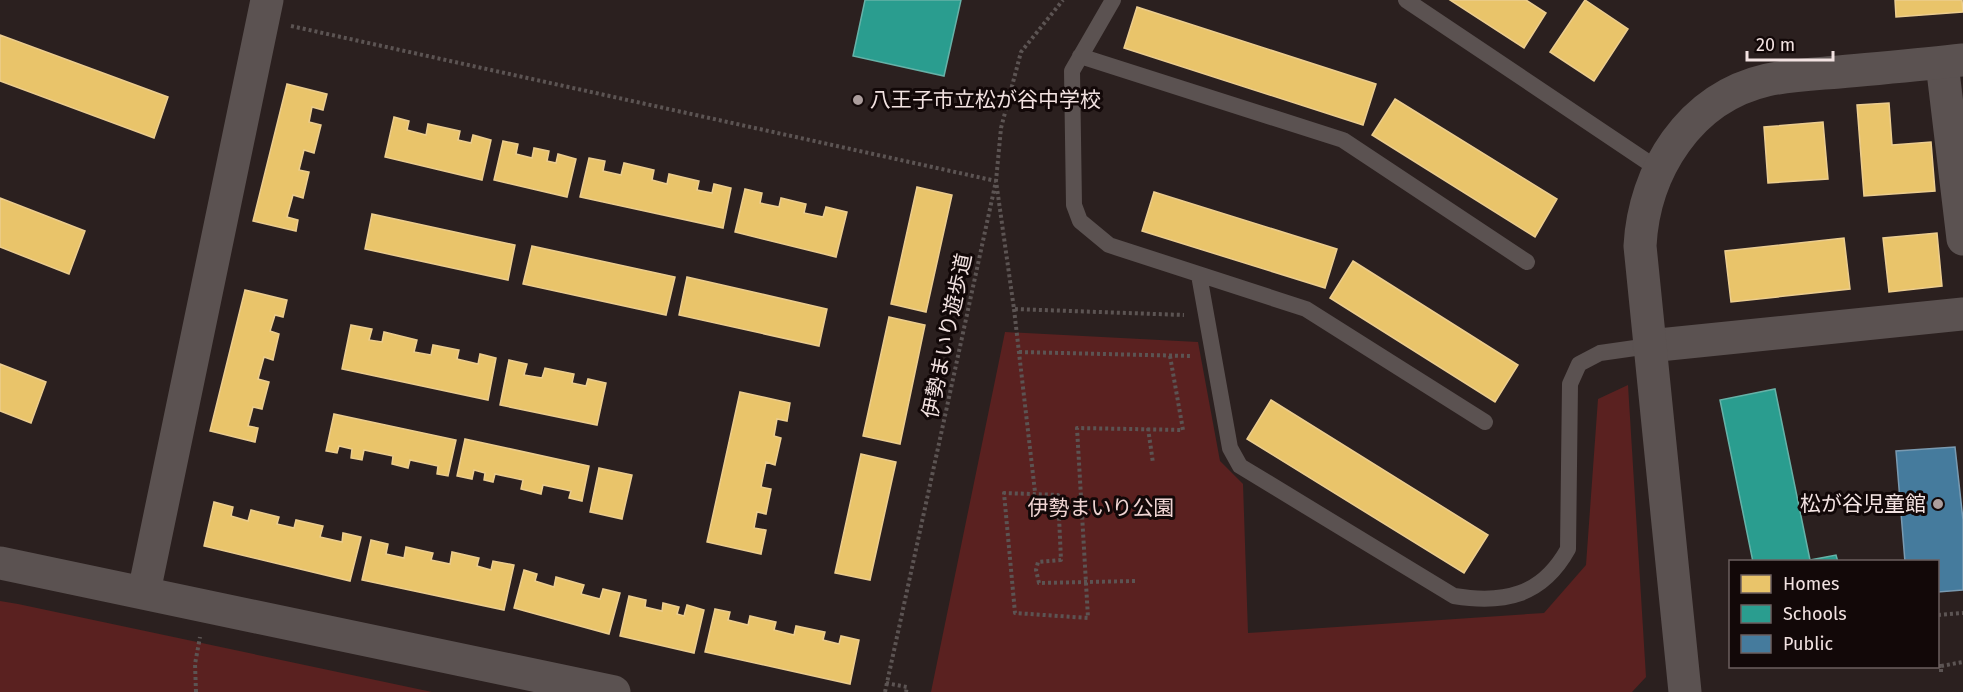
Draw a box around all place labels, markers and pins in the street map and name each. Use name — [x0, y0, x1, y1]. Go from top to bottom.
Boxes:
place label: 八王子市立松が谷中学校 — [870, 87, 1101, 113]
marker: 八王子市立松が谷中学校 — [851, 93, 865, 107]
place label: 松が谷児童館 — [1800, 491, 1926, 517]
marker: 松が谷児童館 — [1931, 497, 1945, 511]

